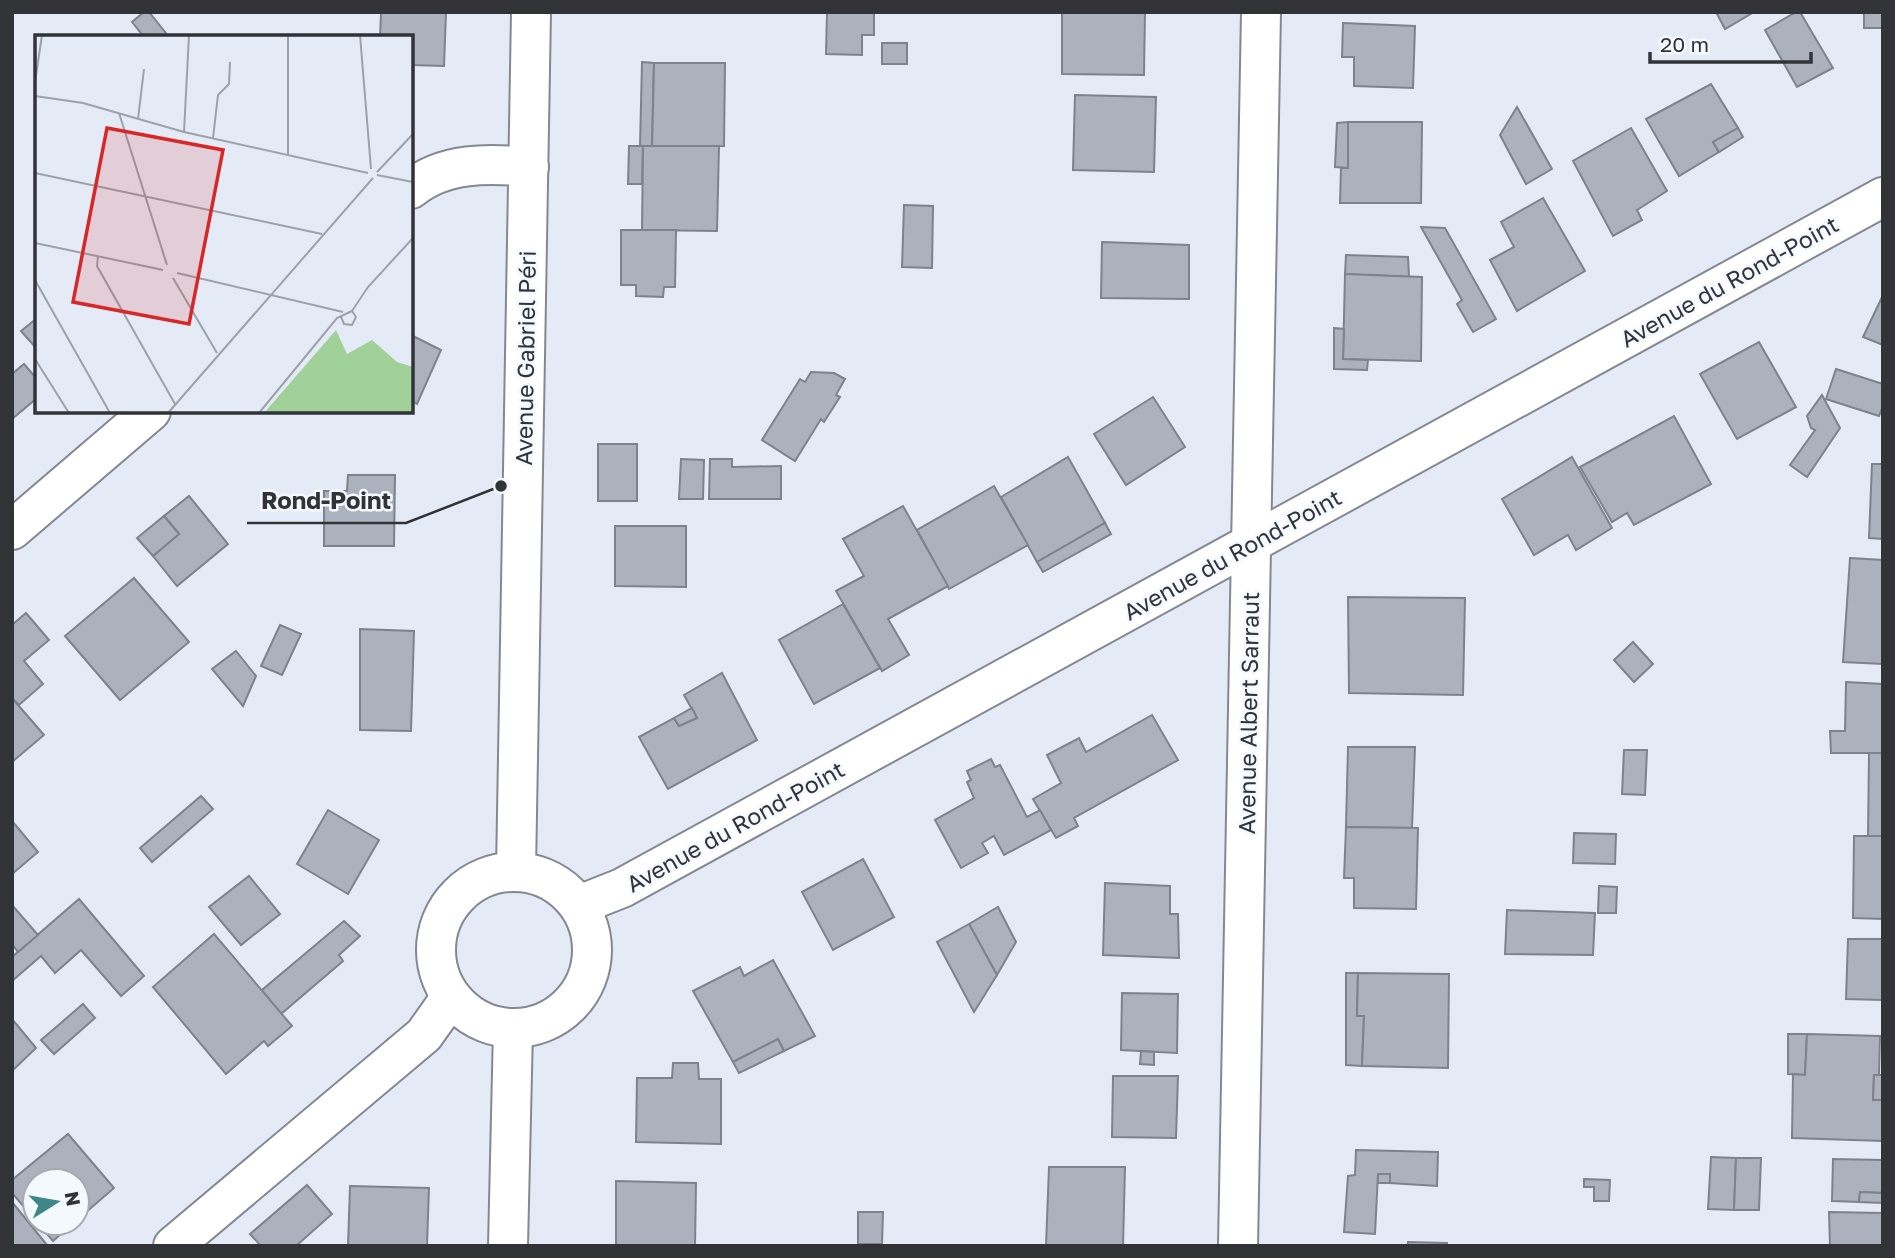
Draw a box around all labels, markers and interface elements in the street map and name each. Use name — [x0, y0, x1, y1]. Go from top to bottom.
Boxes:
scale bar — [1650, 21, 1811, 65]
text: 20 m — [1660, 31, 1709, 57]
inset map — [35, 35, 413, 413]
street label: Avenue du Rond-Point — [1615, 209, 1843, 353]
street label: Avenue Gabriel Péri — [509, 250, 541, 466]
callout: Rond-Point — [247, 478, 406, 523]
street label: Avenue du Rond-Point — [1118, 482, 1346, 626]
text: Rond-Point — [261, 485, 391, 514]
street label: Avenue Albert Sarraut — [1232, 591, 1264, 835]
street label: Avenue du Rond-Point — [621, 754, 849, 898]
north arrow — [21, 1167, 91, 1237]
text: N — [61, 1189, 86, 1208]

